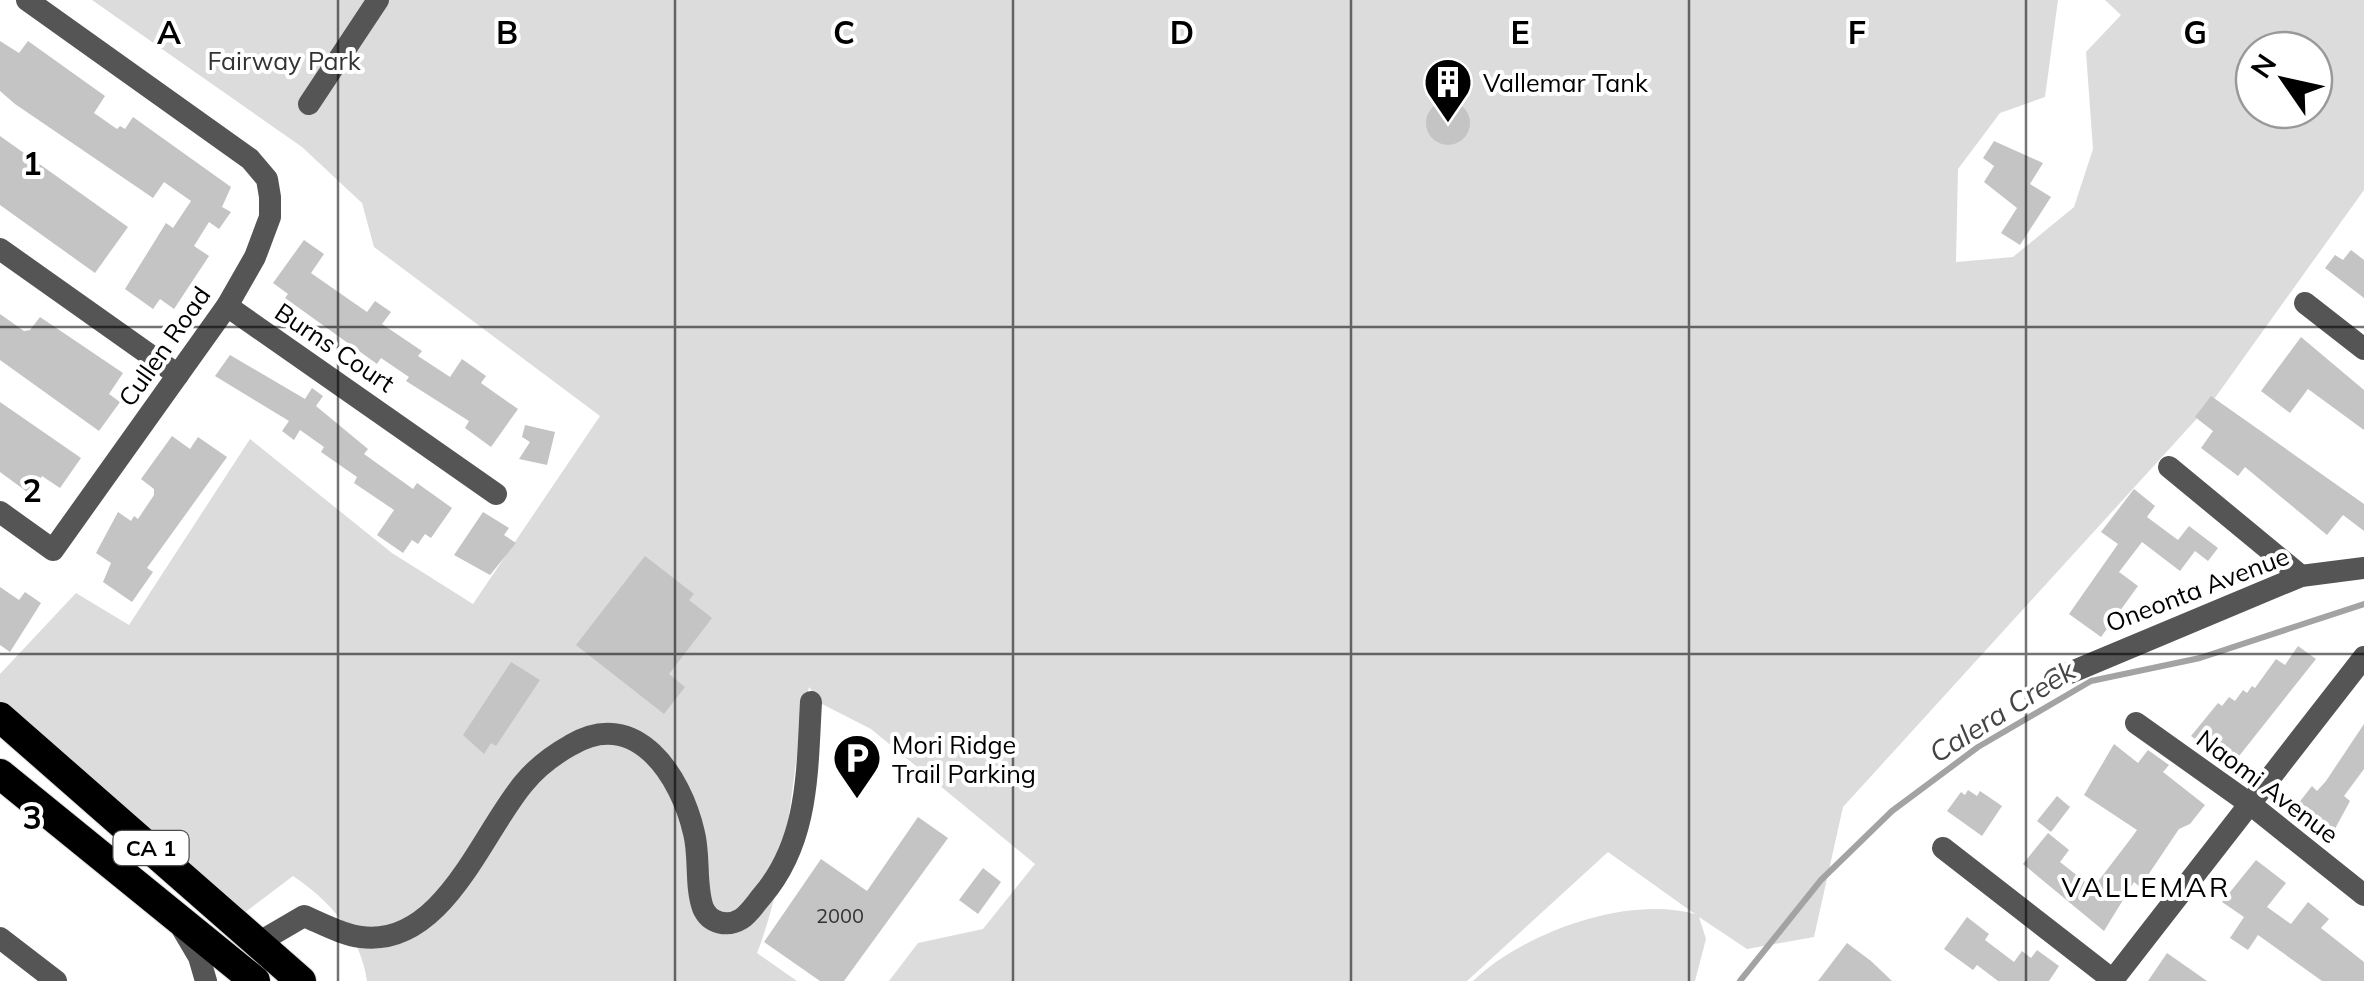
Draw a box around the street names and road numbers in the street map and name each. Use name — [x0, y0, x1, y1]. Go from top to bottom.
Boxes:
street label: Cullen Road — [111, 280, 217, 412]
street label: Burns Court — [269, 296, 401, 398]
street label: Oneonta Avenue — [2101, 540, 2293, 638]
street label: Naomi Avenue — [2191, 723, 2345, 849]
road number: CA 1 — [114, 831, 188, 865]

